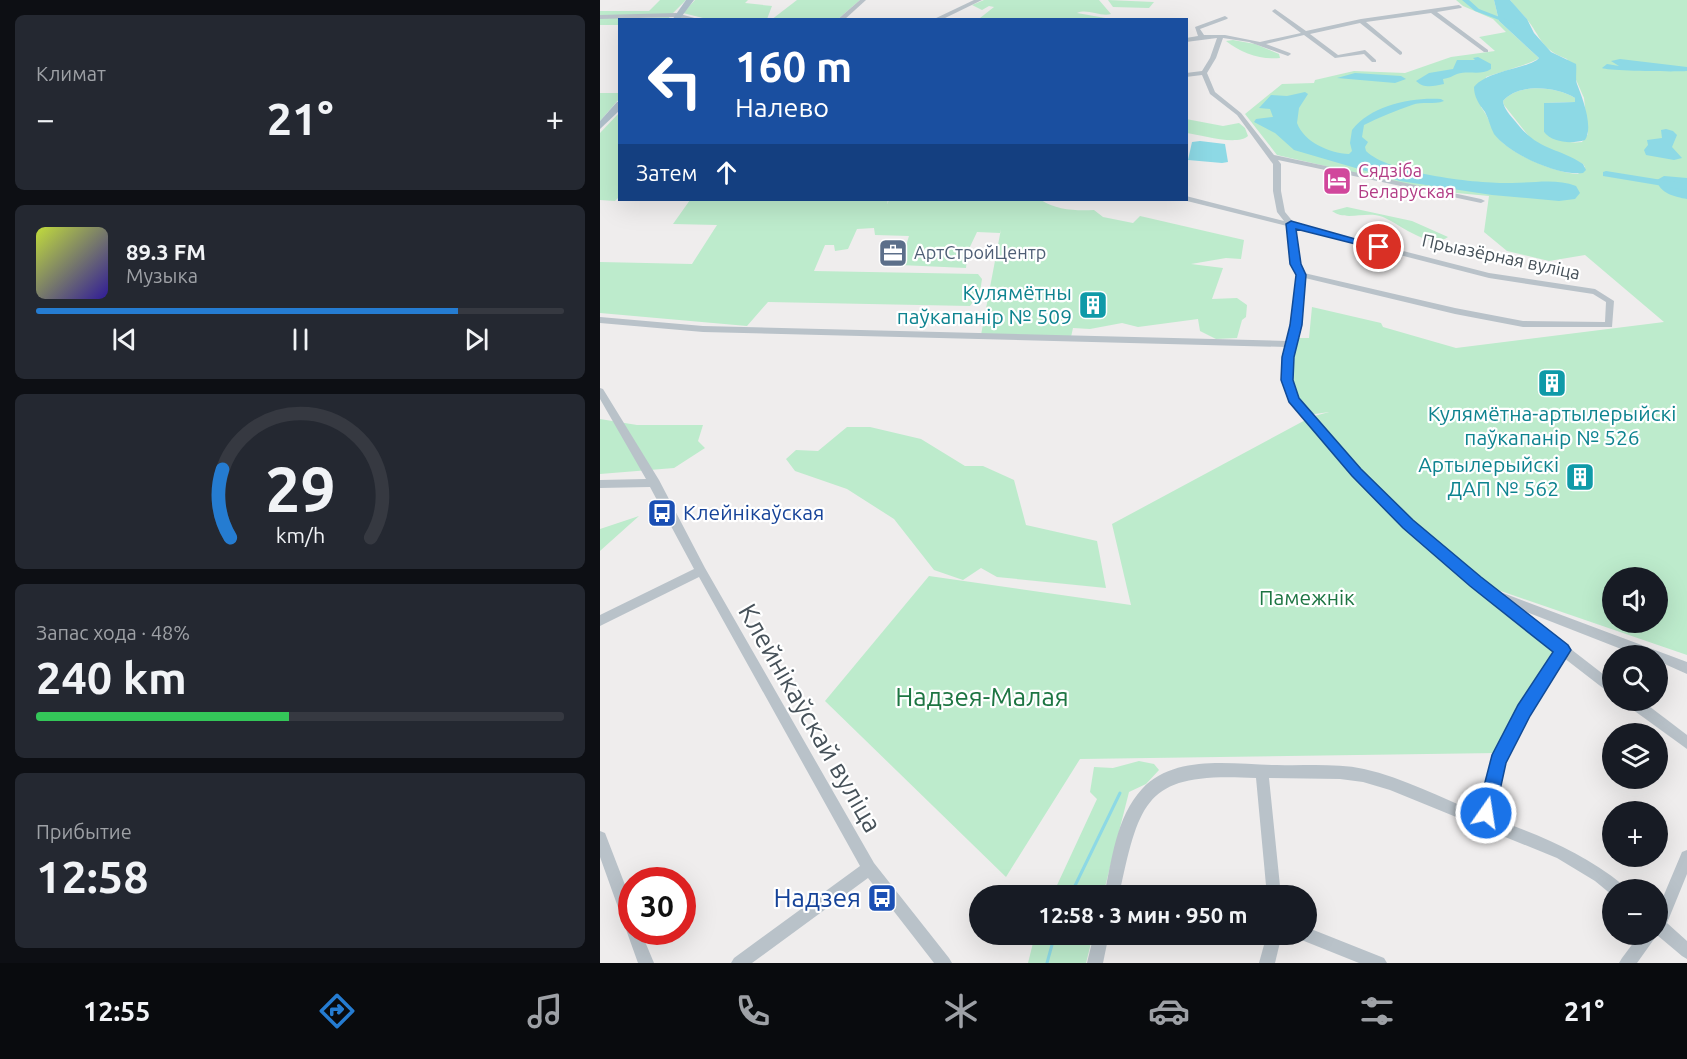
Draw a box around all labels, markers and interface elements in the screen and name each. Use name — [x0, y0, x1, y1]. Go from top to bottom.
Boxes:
icon: left — [636, 42, 714, 120]
text: 160 m — [735, 43, 852, 90]
text: Климат — [36, 62, 106, 85]
text: Налево — [735, 92, 829, 122]
text: 21° — [267, 93, 333, 144]
text: − — [36, 100, 55, 137]
text: + — [545, 100, 564, 137]
icon: ahead — [710, 156, 743, 189]
text: Затем — [636, 160, 698, 185]
place label: Сядзіба Беларуская — [1358, 160, 1455, 201]
hotel icon: Сядзіба Беларуская — [1321, 165, 1353, 197]
pin — [1353, 221, 1404, 272]
street label: Прыазёрная вуліца — [1420, 229, 1582, 283]
icon: arrive — [1362, 230, 1395, 263]
office icon: АртСтройЦентр — [877, 237, 909, 269]
text: 89.3 FM — [126, 239, 206, 264]
place label: АртСтройЦентр — [914, 242, 1046, 262]
text: Музыка — [126, 264, 198, 287]
place label: Кулямётны паўкапанір № 509 — [897, 280, 1072, 328]
building icon: Кулямётны паўкапанір № 509 — [1077, 289, 1109, 321]
icon: previous — [108, 323, 141, 356]
icon: pause — [284, 323, 317, 356]
icon: next — [460, 323, 493, 356]
building icon: Кулямётна-артылерыйскі паўкапанір № 526 — [1536, 367, 1568, 399]
place label: Кулямётна-артылерыйскі паўкапанір № 526 — [1428, 401, 1676, 449]
place label: Артылерыйскі ДАП № 562 — [1418, 452, 1559, 500]
text: 29 — [265, 455, 335, 525]
building icon: Артылерыйскі ДАП № 562 — [1564, 461, 1596, 493]
bus stop icon: Клейнікаўская — [646, 497, 678, 529]
place label: Клейнікаўская — [683, 500, 824, 524]
text: km/h — [275, 524, 325, 548]
map controls — [1602, 567, 1668, 945]
button: sound — [1602, 567, 1668, 633]
park label: Памежнік — [1259, 585, 1355, 609]
street label: Клейнікаўскай вуліца — [733, 598, 888, 837]
text: Запас хода · 48% — [36, 621, 190, 644]
button: search — [1602, 645, 1668, 711]
text: 240 km — [36, 652, 187, 703]
park label: Надзея-Малая — [895, 682, 1069, 711]
button: layers — [1602, 723, 1668, 789]
position arrow — [1454, 781, 1518, 845]
button: + — [1602, 801, 1668, 867]
text: Прибытие — [36, 820, 132, 843]
text: 12:58 — [36, 851, 149, 902]
speed limit sign: 30 — [618, 867, 696, 945]
button: − — [1602, 879, 1668, 945]
bus stop icon: Надзея — [866, 882, 898, 914]
place label: Надзея — [773, 883, 861, 912]
text: 12:58 · 3 мин · 950 m — [1039, 902, 1247, 927]
icon: directions — [316, 990, 358, 1032]
icon: music — [524, 990, 566, 1032]
icon: phone — [732, 990, 774, 1032]
icon: climate — [940, 990, 982, 1032]
icon: car — [1148, 990, 1190, 1032]
icon: filters — [1356, 990, 1398, 1032]
text: 12:55 — [83, 996, 151, 1026]
text: 21° — [1564, 996, 1604, 1026]

